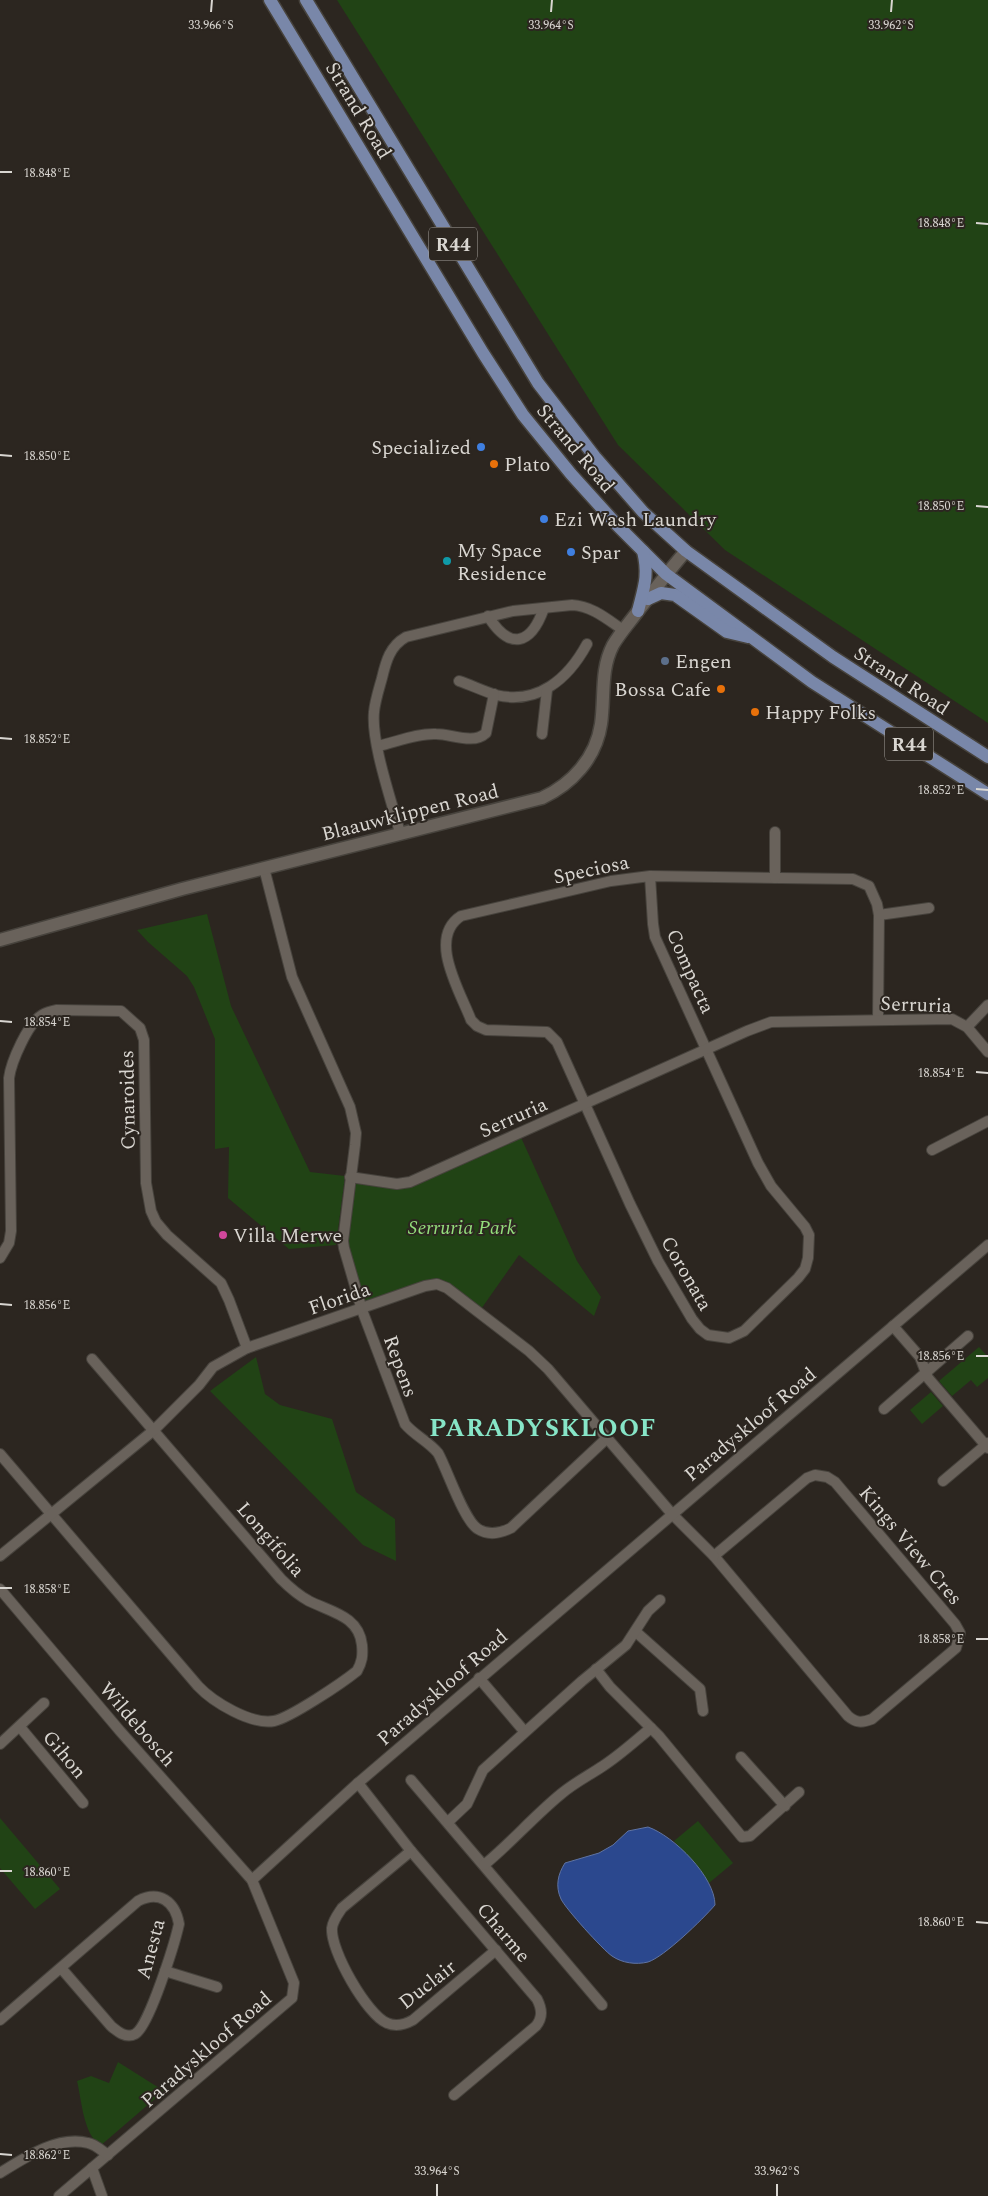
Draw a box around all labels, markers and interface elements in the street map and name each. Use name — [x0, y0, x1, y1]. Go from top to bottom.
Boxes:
text: 33.966°S — [188, 16, 234, 35]
text: 33.964°S — [528, 16, 574, 35]
text: 33.962°S — [868, 16, 914, 35]
street label: Strand Road — [317, 56, 399, 165]
text: 18.848°E — [24, 164, 70, 183]
text: 18.848°E — [918, 214, 964, 233]
road number: R44 — [429, 228, 477, 260]
street label: Strand Road — [529, 397, 622, 500]
place label: Specialized — [371, 433, 471, 463]
marker: Specialized — [475, 441, 487, 453]
text: 18.850°E — [24, 447, 70, 466]
place label: Plato — [504, 450, 550, 480]
marker: Plato — [488, 458, 500, 470]
text: 18.850°E — [918, 497, 964, 516]
place label: Ezi Wash Laundry — [554, 505, 718, 535]
marker: Ezi Wash Laundry — [538, 513, 550, 525]
place label: My Space Residence — [457, 536, 547, 589]
place label: Spar — [581, 538, 621, 568]
marker: Spar — [565, 546, 577, 558]
marker: My Space Residence — [441, 555, 453, 567]
street label: Strand Road — [848, 639, 955, 723]
place label: Engen — [675, 647, 732, 677]
marker: Engen — [659, 655, 671, 667]
place label: Bossa Cafe — [614, 675, 711, 705]
marker: Bossa Cafe — [715, 683, 727, 695]
place label: Happy Folks — [765, 698, 876, 728]
marker: Happy Folks — [749, 706, 761, 718]
road number: R44 — [885, 728, 933, 761]
text: 18.852°E — [24, 730, 70, 749]
street label: Blaauwklippen Road — [318, 776, 502, 850]
text: 18.852°E — [918, 781, 964, 800]
street label: Speciosa — [551, 847, 632, 893]
street label: Compacta — [658, 924, 722, 1019]
street label: Serruria — [880, 989, 953, 1021]
text: 18.854°E — [24, 1013, 70, 1032]
street label: Cynaroides — [112, 1050, 144, 1150]
text: 18.854°E — [918, 1064, 964, 1083]
street label: Serruria — [475, 1090, 552, 1146]
park label: Serruria Park — [408, 1213, 517, 1243]
place label: Villa Merwe — [233, 1221, 342, 1251]
marker: Villa Merwe — [217, 1229, 229, 1241]
street label: Coronata — [653, 1230, 720, 1317]
street label: Florida — [304, 1274, 375, 1324]
text: 18.856°E — [24, 1296, 70, 1315]
street label: Repens — [375, 1331, 425, 1402]
text: 18.856°E — [918, 1347, 964, 1366]
street label: Paradyskloof Road — [678, 1360, 823, 1489]
district label: PARADYSKLOOF — [429, 1410, 657, 1448]
street label: Kings View Cres — [851, 1479, 969, 1612]
street label: Longifolia — [229, 1495, 312, 1584]
text: 18.858°E — [24, 1580, 70, 1599]
street label: Paradyskloof Road — [371, 1622, 515, 1753]
text: 18.858°E — [918, 1630, 964, 1649]
street label: Wildebosch — [92, 1675, 183, 1774]
street label: Gihon — [35, 1724, 94, 1786]
text: 18.860°E — [24, 1863, 70, 1882]
street label: Charme — [469, 1896, 537, 1969]
text: 18.860°E — [918, 1913, 964, 1932]
street label: Anesta — [129, 1915, 173, 1983]
street label: Duclair — [392, 1953, 463, 2017]
street label: Paradyskloof Road — [135, 1984, 279, 2115]
text: 18.862°E — [24, 2146, 70, 2165]
text: 33.964°S — [414, 2162, 460, 2181]
text: 33.962°S — [754, 2162, 800, 2181]

